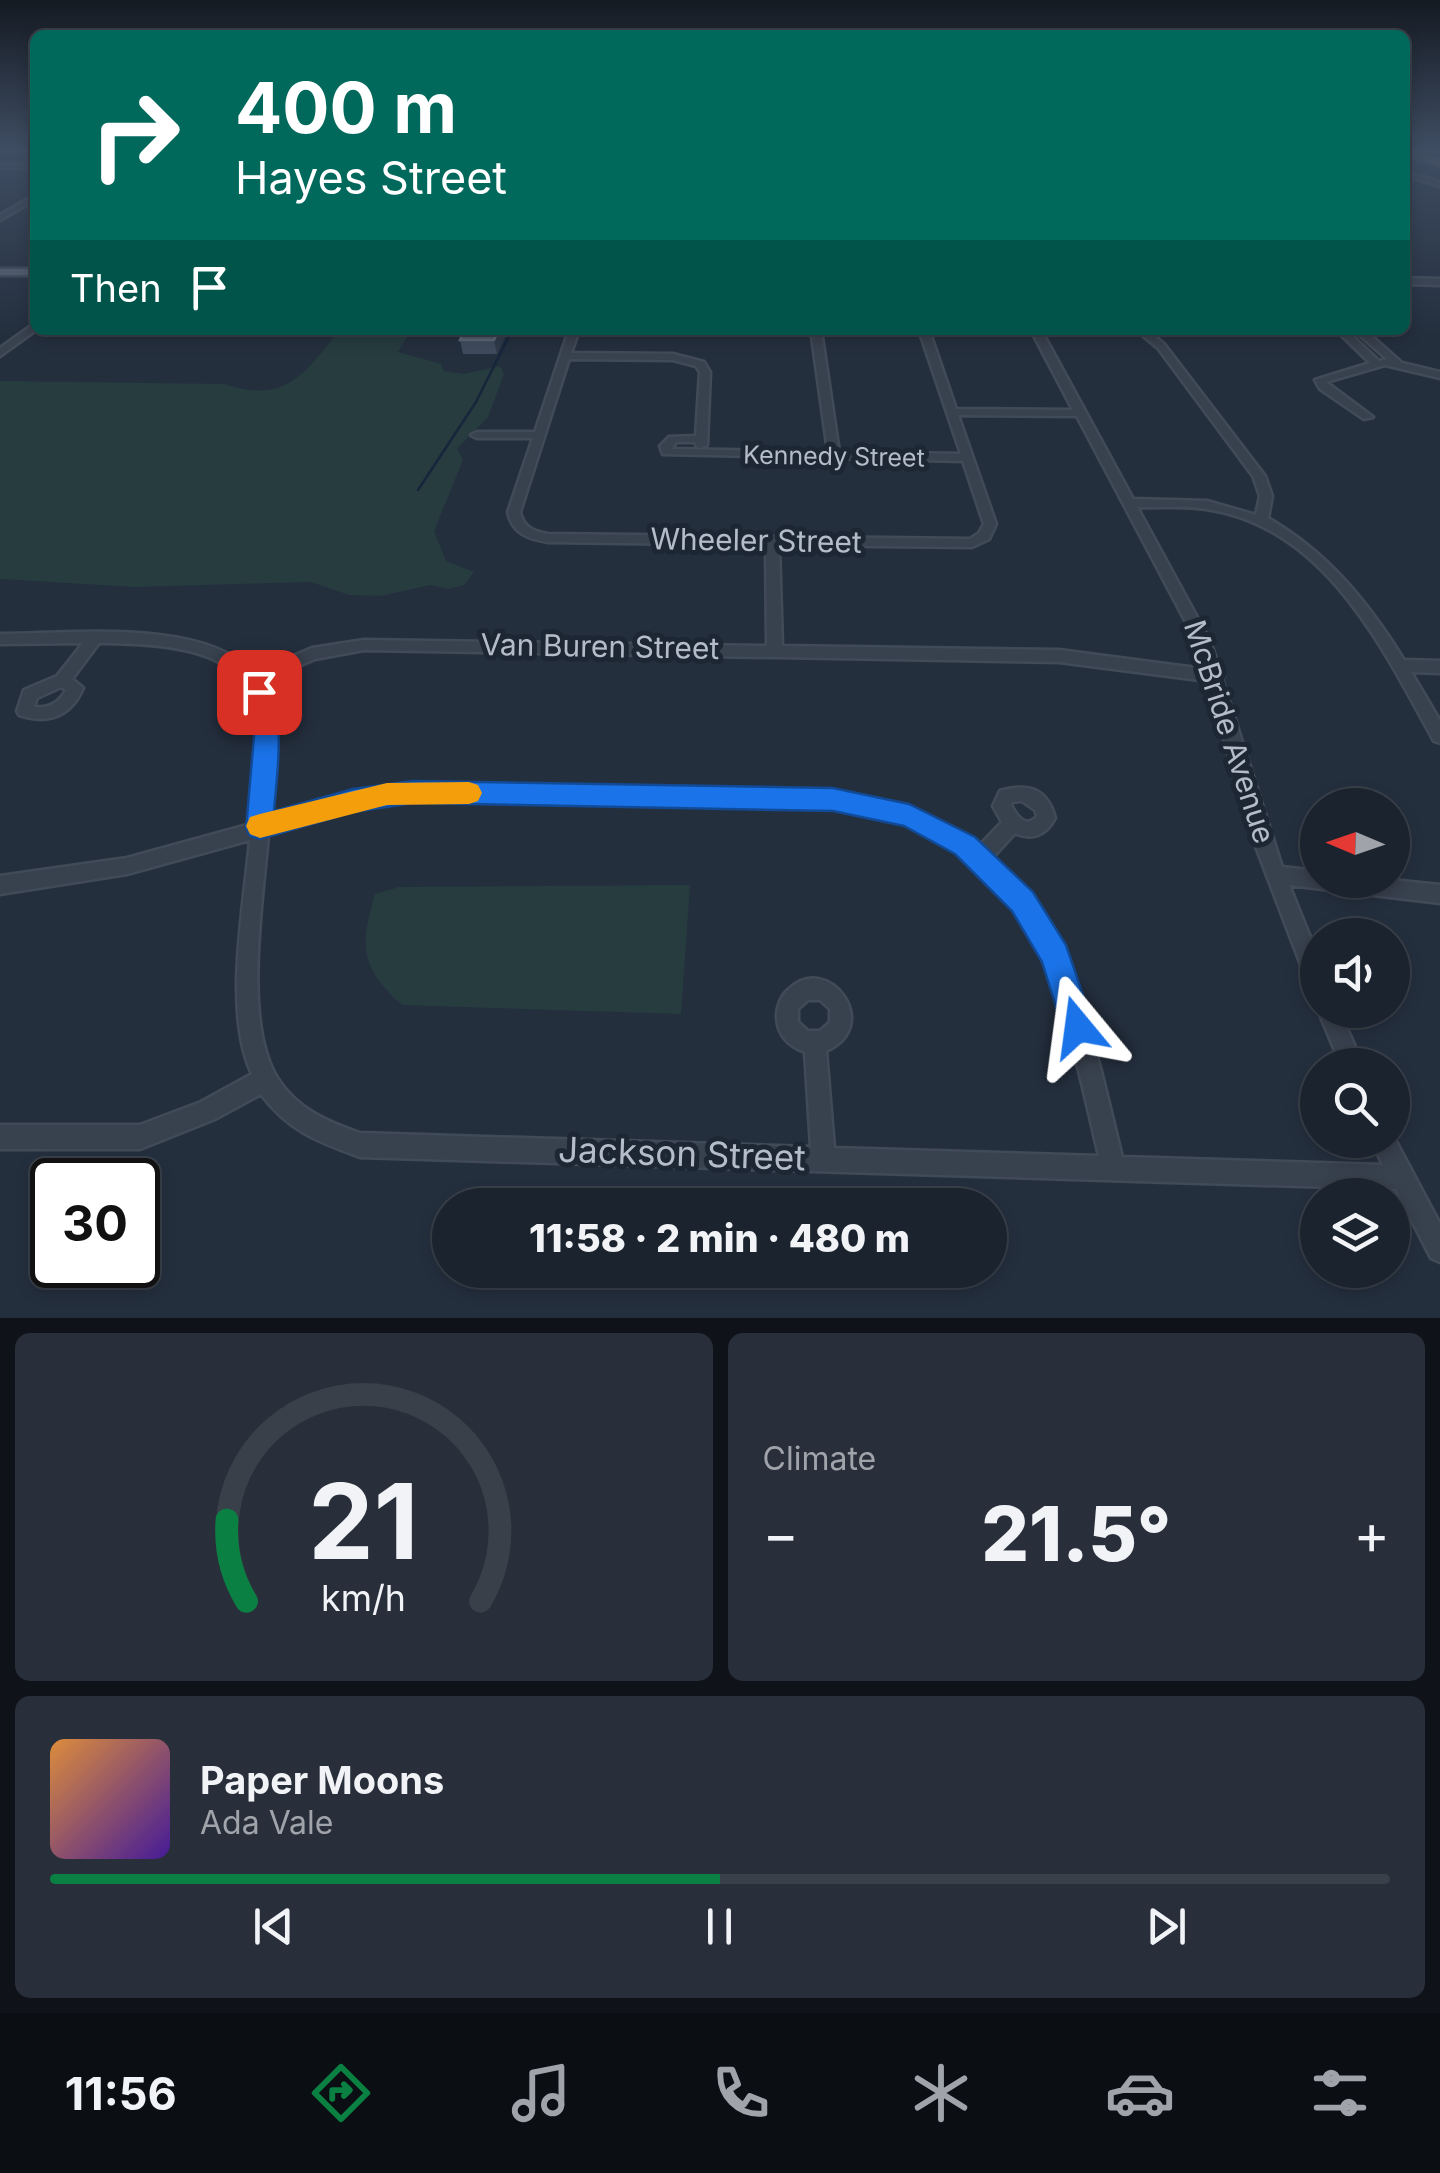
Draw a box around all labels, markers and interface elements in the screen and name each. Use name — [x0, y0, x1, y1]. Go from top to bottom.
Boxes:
text: 400 m — [235, 65, 457, 150]
icon: right — [70, 70, 200, 200]
text: Hayes Street — [235, 150, 507, 205]
icon: arrive — [182, 260, 237, 315]
text: Then — [70, 265, 162, 311]
street label: Kennedy Street — [743, 439, 925, 473]
street label: Wheeler Street — [650, 520, 862, 560]
street label: McBride Avenue — [1177, 616, 1283, 848]
street label: Van Buren Street — [480, 626, 720, 666]
pin — [217, 650, 302, 735]
icon: arrive — [232, 665, 287, 720]
north arrow — [1300, 788, 1410, 898]
map controls — [1300, 788, 1410, 1288]
button: sound — [1300, 918, 1410, 1028]
position arrow — [1026, 975, 1130, 1079]
button: search — [1300, 1048, 1410, 1158]
street label: Jackson Street — [558, 1128, 806, 1178]
speed limit sign: 30 — [30, 1158, 160, 1288]
button: layers — [1300, 1178, 1410, 1288]
text: 11:58 · 2 min · 480 m — [529, 1215, 910, 1261]
text: Climate — [763, 1439, 876, 1478]
text: 21 — [309, 1458, 419, 1584]
text: 21.5° — [981, 1488, 1171, 1579]
text: − — [763, 1501, 799, 1567]
text: + — [1354, 1501, 1390, 1567]
text: km/h — [321, 1576, 406, 1620]
text: Paper Moons — [200, 1757, 444, 1803]
text: Ada Vale — [200, 1803, 333, 1842]
icon: previous — [246, 1899, 301, 1954]
icon: pause — [692, 1899, 747, 1954]
icon: next — [1139, 1899, 1194, 1954]
icon: directions — [306, 2058, 376, 2128]
icon: music — [506, 2058, 576, 2128]
icon: phone — [706, 2058, 776, 2128]
icon: climate — [906, 2058, 976, 2128]
icon: car — [1105, 2058, 1175, 2128]
icon: filters — [1305, 2058, 1375, 2128]
text: 11:56 — [65, 2066, 177, 2121]

